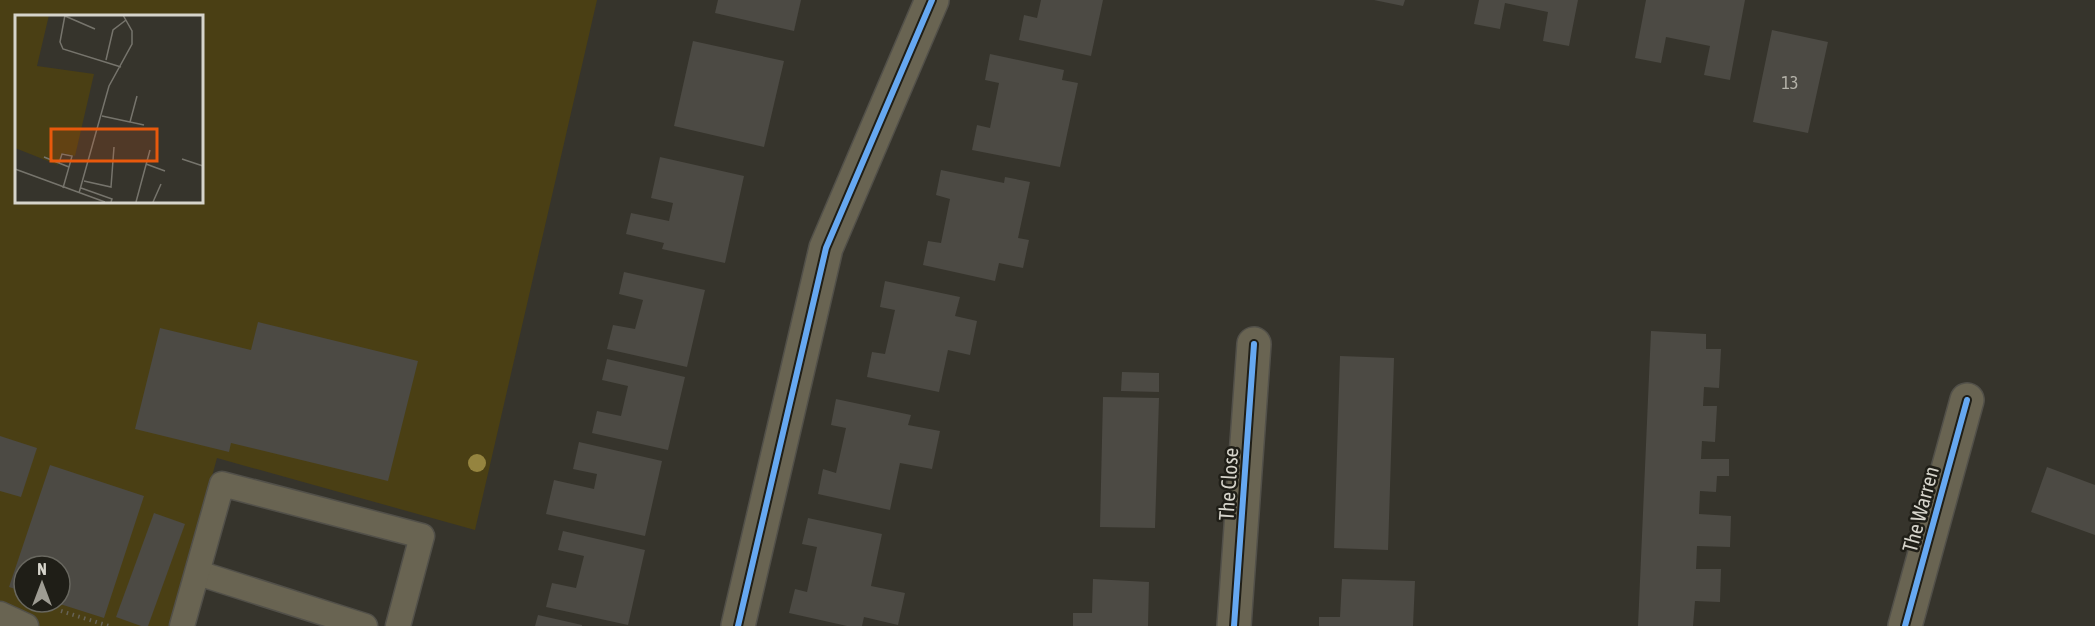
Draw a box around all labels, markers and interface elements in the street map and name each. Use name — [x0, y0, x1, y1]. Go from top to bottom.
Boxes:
inset map — [15, 15, 202, 202]
house number: 13 — [1782, 72, 1798, 93]
street label: The Close — [1213, 447, 1243, 521]
street label: The Warren — [1897, 463, 1943, 555]
north arrow — [12, 554, 72, 614]
text: N — [37, 560, 47, 578]

